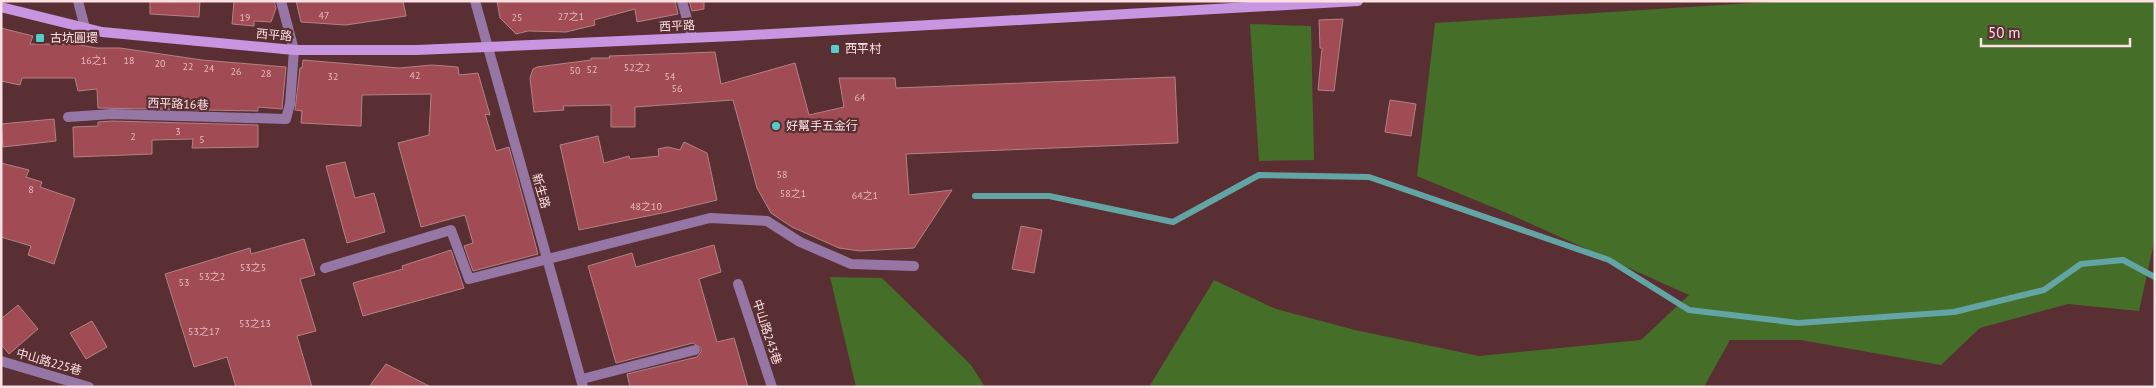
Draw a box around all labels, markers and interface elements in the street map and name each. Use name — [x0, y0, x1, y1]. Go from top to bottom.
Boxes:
house number: 47 — [319, 9, 329, 22]
house number: 27之1 — [558, 10, 584, 23]
house number: 19 — [240, 11, 250, 24]
house number: 25 — [512, 11, 522, 24]
scale bar — [1981, 15, 2130, 47]
street label: 西平路 — [659, 17, 695, 34]
text: 50 m — [1988, 23, 2021, 42]
street label: 西平路 — [255, 25, 293, 44]
place label: 古坑圓環 — [50, 30, 98, 45]
marker: 古坑圓環 — [34, 32, 46, 44]
place label: 西平村 — [845, 41, 882, 56]
marker: 西平村 — [829, 43, 841, 55]
house number: 16之1 — [81, 54, 107, 67]
house number: 18 — [124, 54, 134, 67]
house number: 20 — [155, 57, 166, 70]
house number: 22 — [183, 60, 193, 73]
house number: 52之2 — [624, 61, 650, 74]
house number: 24 — [204, 62, 215, 75]
house number: 52 — [587, 63, 597, 76]
house number: 50 — [570, 64, 581, 77]
house number: 26 — [231, 65, 241, 78]
house number: 28 — [261, 67, 271, 80]
house number: 42 — [410, 69, 420, 82]
house number: 32 — [328, 70, 338, 83]
house number: 54 — [665, 70, 676, 83]
house number: 56 — [672, 82, 682, 95]
house number: 64 — [855, 91, 866, 104]
street label: 西平路16巷 — [147, 95, 209, 112]
place label: 好幫手五金行 — [786, 118, 858, 133]
marker: 好幫手五金行 — [770, 120, 782, 132]
house number: 3 — [175, 125, 181, 138]
house number: 2 — [130, 130, 136, 143]
house number: 5 — [199, 133, 205, 146]
house number: 58 — [777, 168, 787, 181]
street label: 新生路 — [529, 171, 554, 210]
house number: 8 — [28, 183, 34, 196]
house number: 58之1 — [780, 187, 806, 200]
house number: 64之1 — [852, 189, 878, 202]
house number: 48之10 — [630, 200, 662, 213]
house number: 53之5 — [240, 261, 266, 274]
house number: 53之2 — [199, 270, 225, 283]
house number: 53 — [179, 276, 189, 289]
street label: 中山路243巷 — [750, 297, 785, 366]
house number: 53之13 — [239, 317, 271, 330]
house number: 53之17 — [188, 325, 220, 338]
street label: 中山路225巷 — [15, 345, 84, 378]

